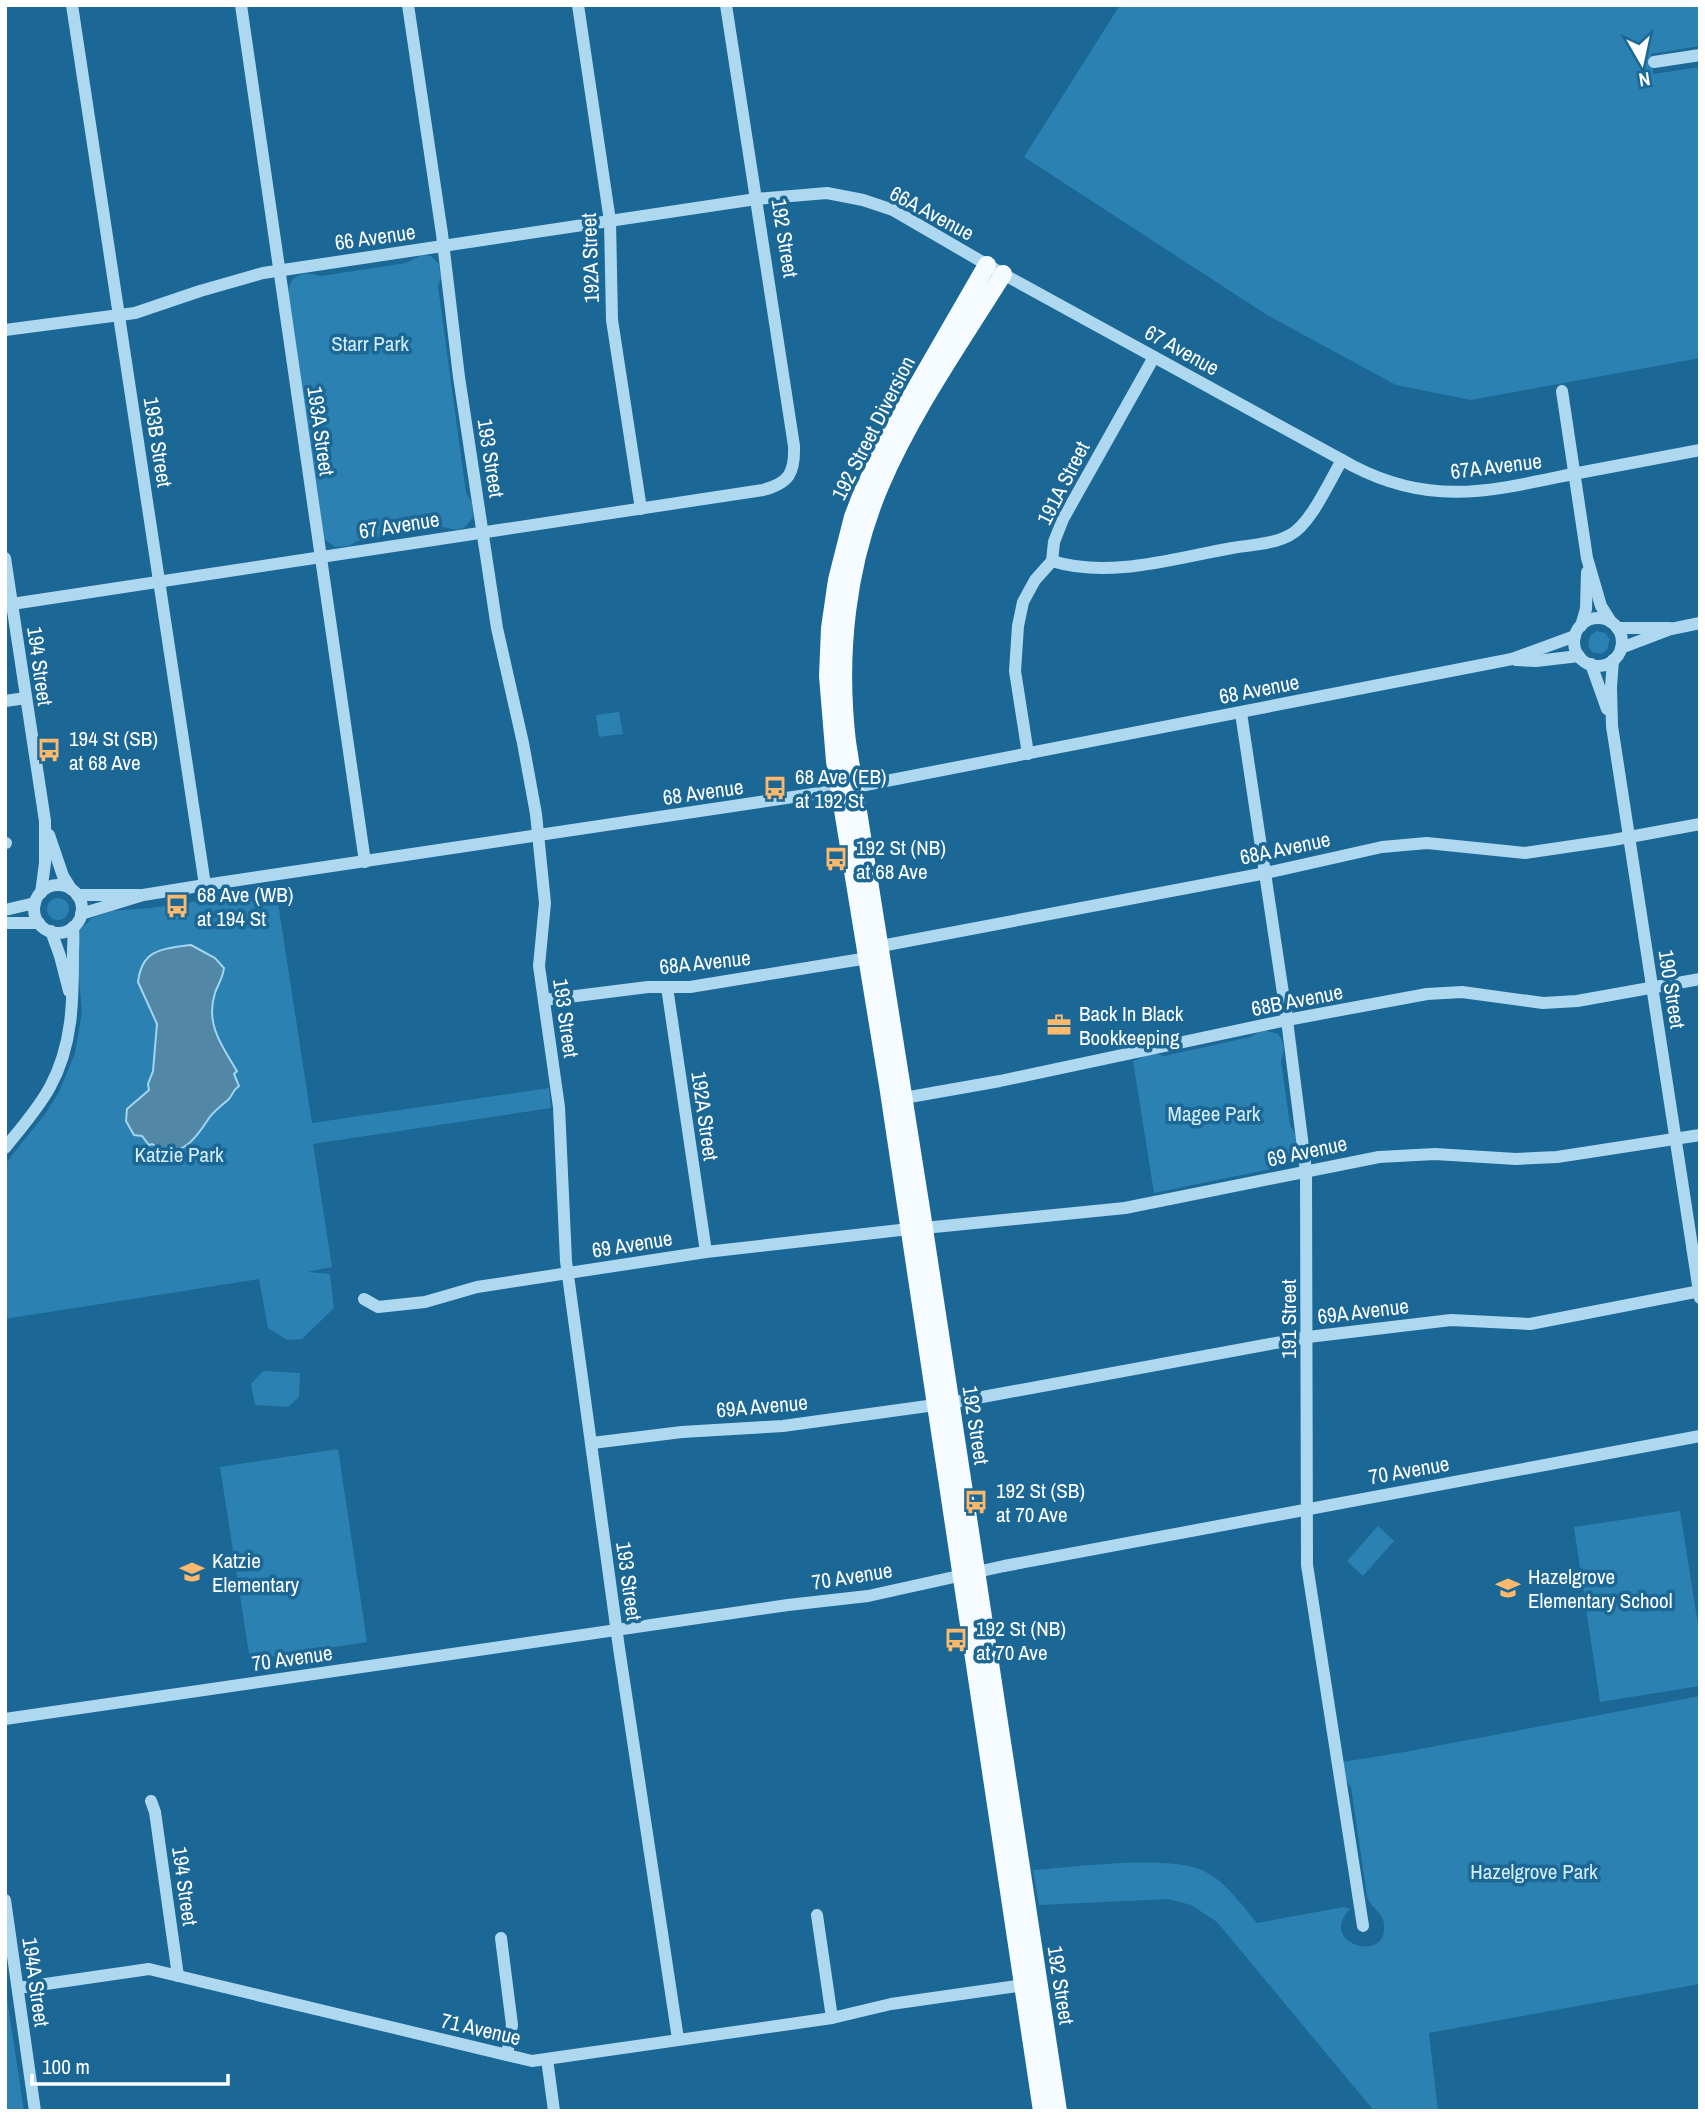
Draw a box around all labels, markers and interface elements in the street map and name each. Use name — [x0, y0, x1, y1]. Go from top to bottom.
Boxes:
north arrow — [1607, 28, 1677, 98]
text: N — [1637, 66, 1652, 94]
street label: 66A Avenue — [885, 179, 979, 247]
street label: 192 Street — [764, 196, 806, 280]
street label: 192A Street — [574, 212, 606, 303]
street label: 66 Avenue — [333, 217, 417, 257]
street label: 67 Avenue — [1140, 318, 1224, 382]
park label: Starr Park — [331, 329, 409, 358]
street label: 192 Street Diversion — [824, 351, 922, 505]
street label: 193A Street — [300, 384, 342, 478]
street label: 193B Street — [137, 395, 179, 489]
street label: 193 Street — [470, 416, 512, 500]
street label: 191A Street — [1030, 436, 1096, 530]
street label: 67A Avenue — [1449, 446, 1543, 486]
street label: 67 Avenue — [357, 504, 441, 546]
street label: 194 Street — [20, 625, 60, 708]
street label: 68 Avenue — [1216, 667, 1302, 711]
place label: 194 St (SB) at 68 Ave — [69, 724, 158, 777]
bus stop icon: 194 St (SB) at 68 Ave — [35, 736, 63, 764]
place label: 68 Ave (EB) at 192 St — [795, 762, 887, 815]
street label: 68 Avenue — [661, 772, 745, 812]
bus stop icon: 68 Ave (EB) at 192 St — [761, 774, 789, 802]
street label: 68A Avenue — [1237, 824, 1333, 872]
place label: 192 St (NB) at 68 Ave — [856, 833, 946, 886]
bus stop icon: 192 St (NB) at 68 Ave — [822, 845, 850, 873]
place label: 68 Ave (WB) at 194 St — [197, 880, 293, 933]
bus stop icon: 68 Ave (WB) at 194 St — [163, 892, 191, 920]
street label: 68A Avenue — [658, 943, 752, 981]
street label: 190 Street — [1651, 947, 1693, 1031]
street label: 193 Street — [546, 977, 586, 1060]
street label: 68B Avenue — [1249, 977, 1345, 1023]
place label: Back In Black Bookkeeping — [1079, 999, 1184, 1052]
office icon: Back In Black Bookkeeping — [1045, 1011, 1073, 1039]
street label: 192A Street — [684, 1069, 726, 1163]
park label: Magee Park — [1168, 1099, 1261, 1128]
street label: 69 Avenue — [1264, 1128, 1350, 1174]
park label: Katzie Park — [134, 1140, 224, 1169]
street label: 69 Avenue — [590, 1223, 674, 1265]
street label: 191 Street — [1274, 1279, 1303, 1359]
street label: 69A Avenue — [1316, 1291, 1410, 1331]
street label: 192 Street — [955, 1383, 997, 1467]
street label: 69A Avenue — [715, 1388, 809, 1424]
street label: 70 Avenue — [1367, 1449, 1451, 1491]
place label: 192 St (SB) at 70 Ave — [996, 1476, 1085, 1529]
bus stop icon: 192 St (SB) at 70 Ave — [962, 1488, 990, 1516]
street label: 193 Street — [609, 1540, 649, 1623]
place label: Katzie Elementary — [212, 1546, 299, 1599]
street label: 70 Avenue — [810, 1555, 894, 1597]
school or university icon: Katzie Elementary — [178, 1558, 206, 1586]
place label: Hazelgrove Elementary School — [1528, 1562, 1673, 1615]
school or university icon: Hazelgrove Elementary School — [1494, 1574, 1522, 1602]
place label: 192 St (NB) at 70 Ave — [976, 1614, 1066, 1667]
bus stop icon: 192 St (NB) at 70 Ave — [942, 1626, 970, 1654]
street label: 70 Avenue — [250, 1638, 334, 1678]
street label: 194 Street — [165, 1845, 205, 1928]
park label: Hazelgrove Park — [1470, 1857, 1598, 1886]
street label: 194A Street — [15, 1935, 57, 2029]
street label: 192 Street — [1040, 1943, 1082, 2027]
street label: 71 Avenue — [438, 2006, 524, 2052]
scale bar — [32, 2042, 228, 2086]
text: 100 m — [42, 2052, 90, 2081]

